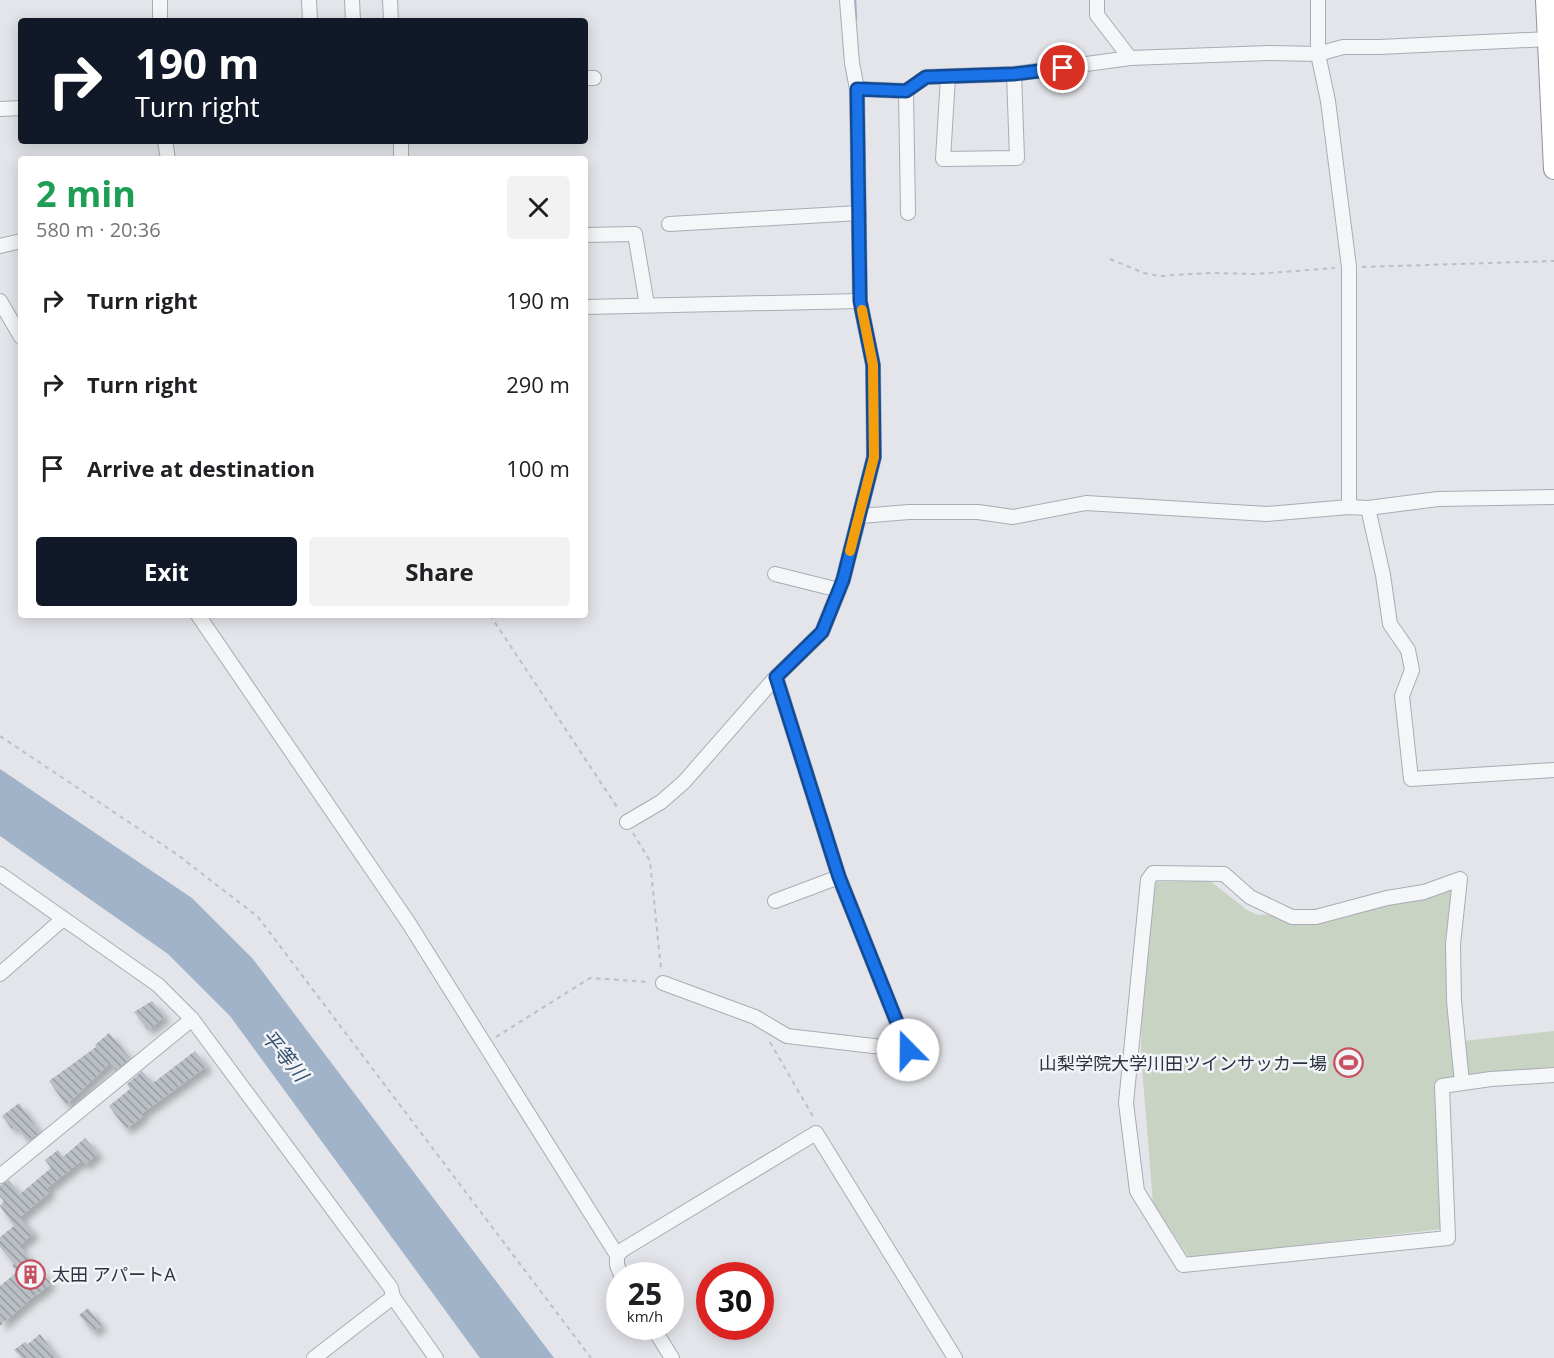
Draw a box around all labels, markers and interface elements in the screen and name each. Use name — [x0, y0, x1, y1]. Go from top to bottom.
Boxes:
text: 190 m — [135, 34, 259, 91]
icon: right — [36, 42, 114, 120]
pin — [1037, 42, 1088, 93]
icon: arrive — [1046, 51, 1079, 84]
text: Turn right — [135, 88, 260, 125]
text: 2 min — [36, 169, 136, 218]
button: close — [507, 176, 570, 239]
text: 580 m · 20:36 — [36, 216, 161, 243]
icon: right — [36, 284, 69, 317]
text: Turn right — [87, 285, 198, 315]
text: 190 m — [506, 285, 570, 315]
icon: right — [36, 368, 69, 401]
text: Turn right — [87, 369, 198, 399]
text: 290 m — [506, 369, 570, 399]
icon: arrive — [36, 452, 69, 485]
text: Arrive at destination — [87, 453, 315, 483]
text: 100 m — [506, 453, 570, 483]
button: Exit — [36, 537, 297, 606]
button: Share — [309, 537, 570, 606]
position arrow — [876, 1018, 940, 1082]
water label: 平等川 — [256, 1023, 316, 1088]
sports icon: 山梨学院大学川田ツインサッカー場 — [1332, 1047, 1364, 1079]
place label: 山梨学院大学川田ツインサッカー場 — [1039, 1051, 1327, 1075]
building icon: 太田 アパートA — [15, 1258, 47, 1290]
place label: 太田 アパートA — [52, 1262, 176, 1286]
speed limit sign: 30 — [696, 1262, 774, 1340]
text: 25 — [628, 1273, 662, 1314]
text: km/h — [627, 1306, 663, 1326]

